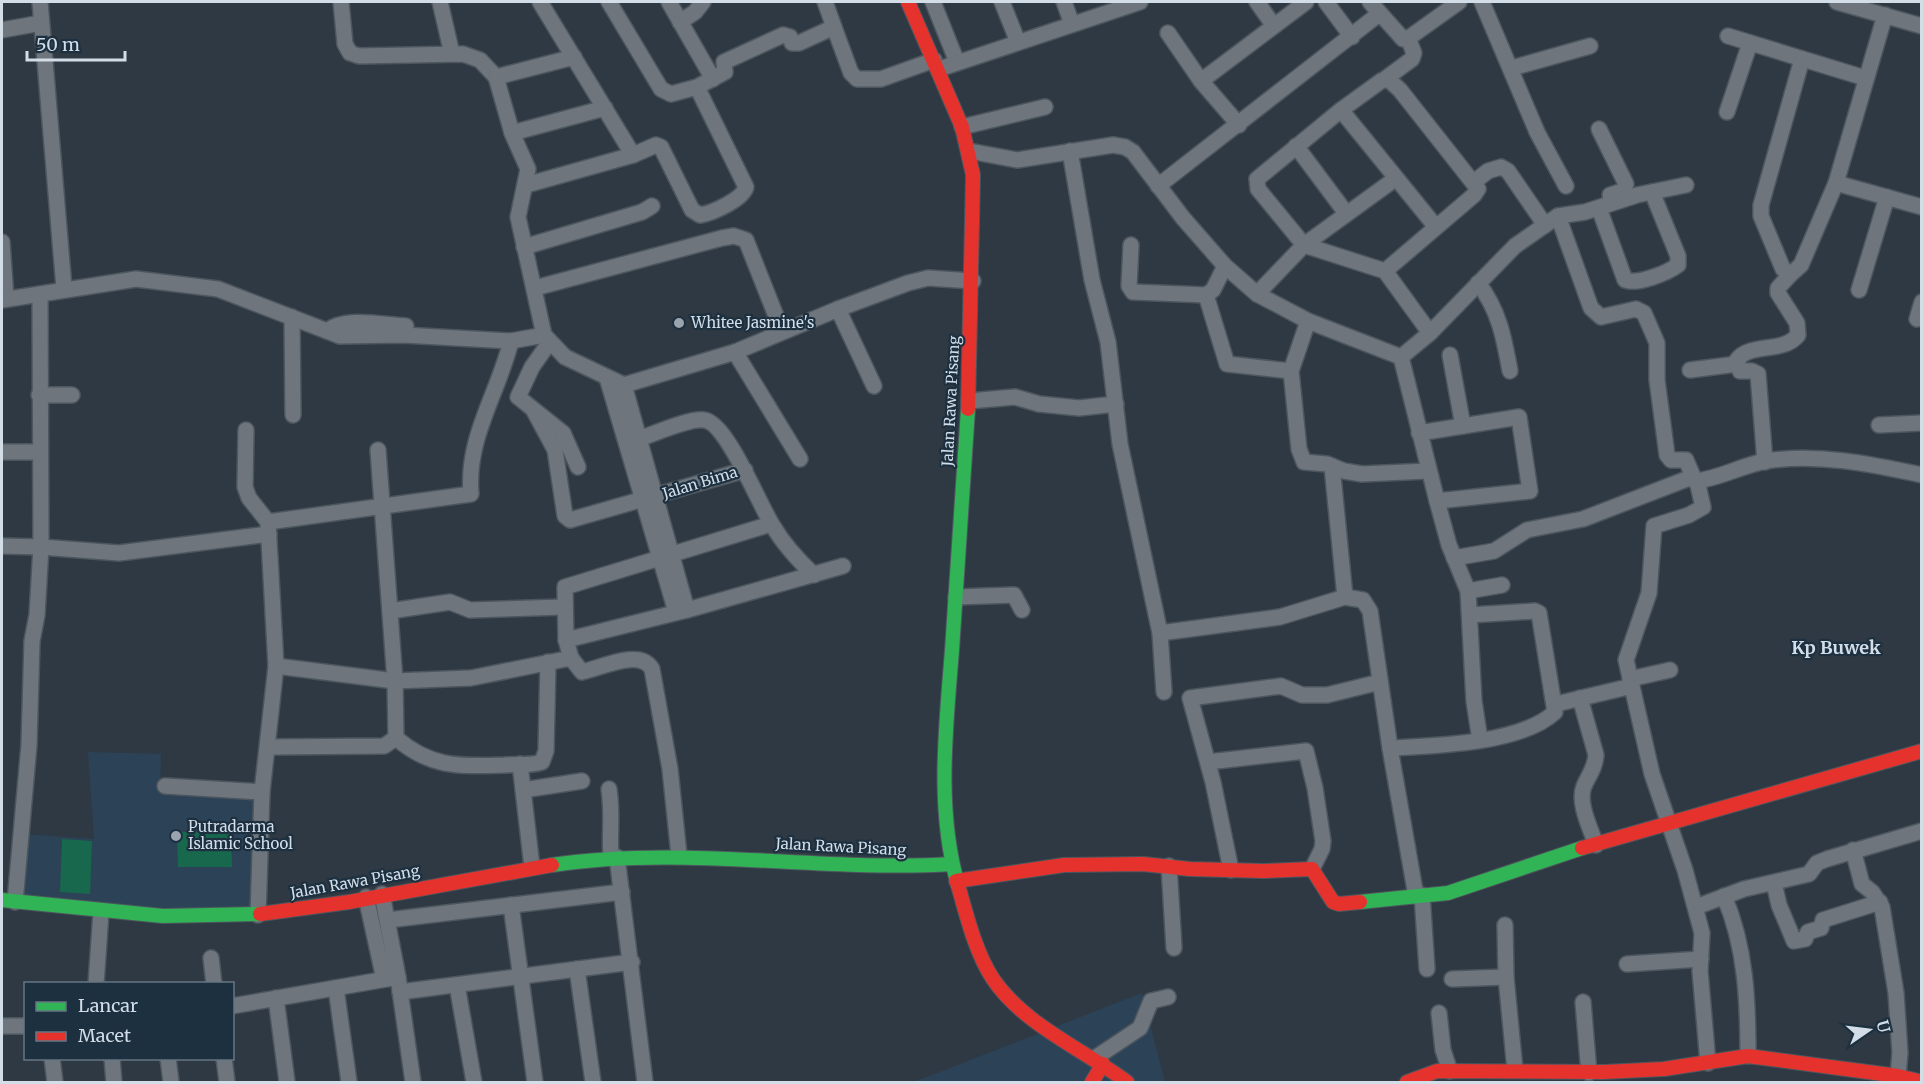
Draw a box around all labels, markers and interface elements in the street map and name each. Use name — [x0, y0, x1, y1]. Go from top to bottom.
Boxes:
scale bar — [27, 24, 124, 62]
text: 50 m — [36, 33, 80, 56]
place label: Whitee Jasmine's — [690, 313, 814, 332]
marker: Whitee Jasmine's — [672, 316, 686, 330]
street label: Jalan Rawa Pisang — [938, 335, 963, 468]
street label: Jalan Bima — [659, 462, 740, 503]
district label: Kp Buwek — [1791, 636, 1881, 659]
place label: Putradarma Islamic School — [188, 817, 293, 853]
marker: Putradarma Islamic School — [169, 829, 183, 843]
street label: Jalan Rawa Pisang — [774, 834, 907, 859]
street label: Jalan Rawa Pisang — [288, 861, 421, 902]
legend — [24, 982, 234, 1060]
text: Lancar — [78, 994, 138, 1017]
north arrow — [1839, 1000, 1899, 1060]
text: U — [1872, 1018, 1895, 1035]
text: Macet — [78, 1024, 131, 1047]

